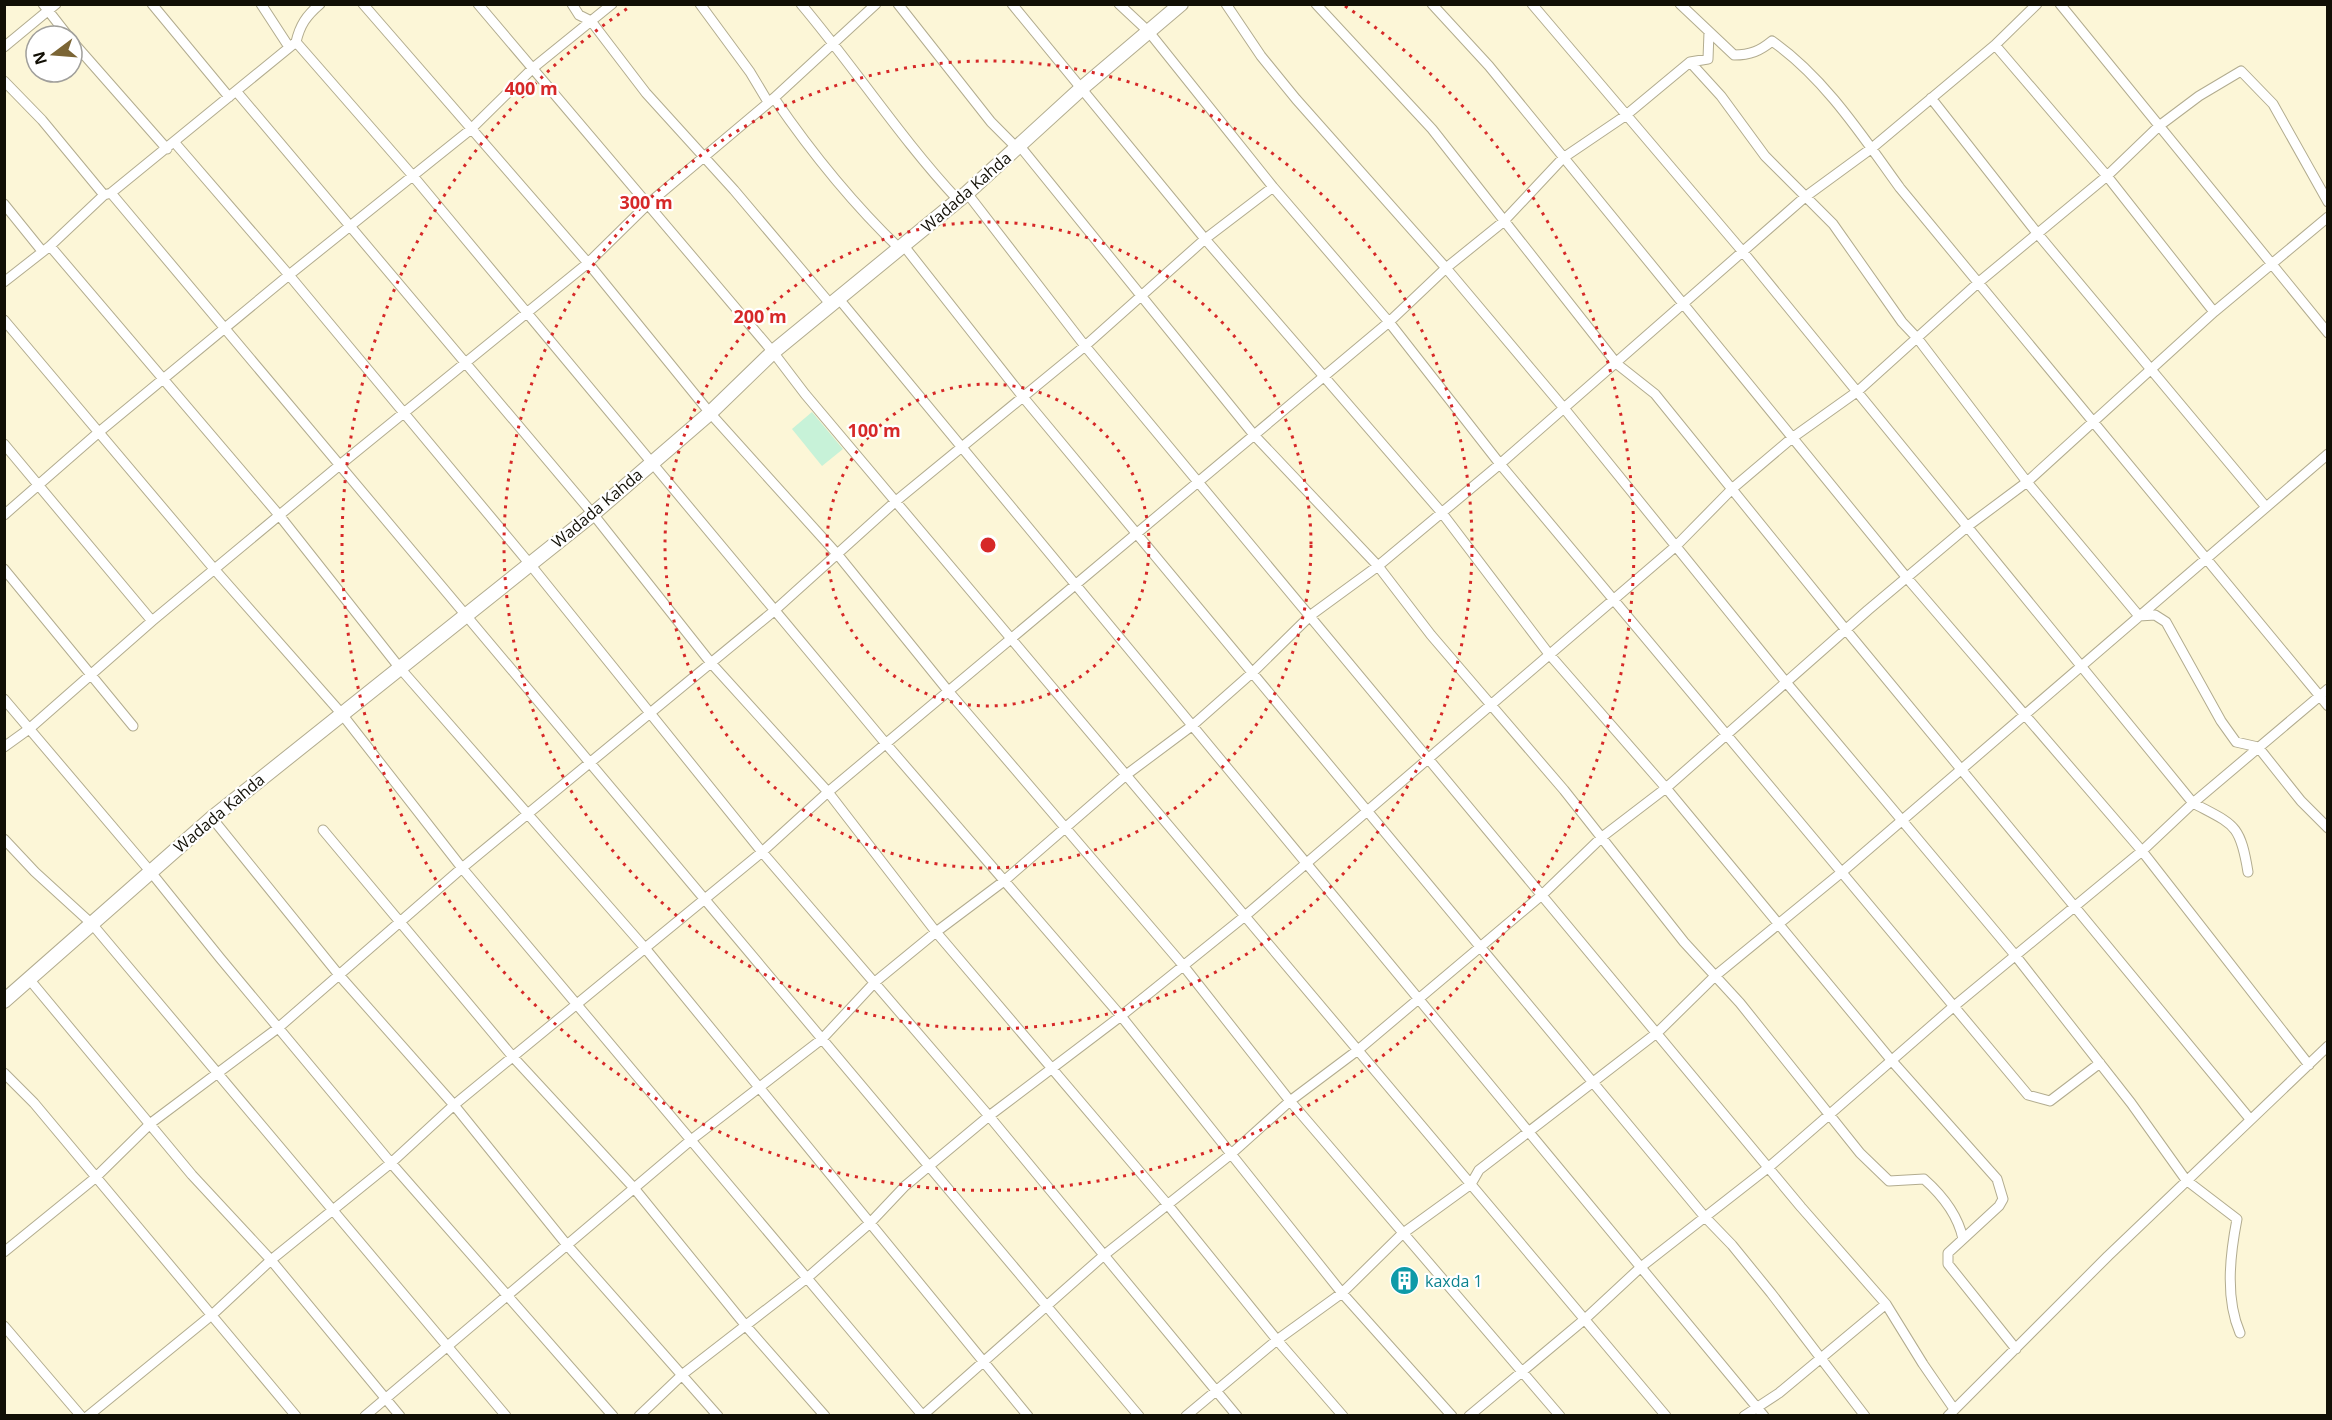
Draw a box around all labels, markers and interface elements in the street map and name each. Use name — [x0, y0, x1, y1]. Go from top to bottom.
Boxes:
north arrow — [24, 24, 84, 84]
text: N — [27, 49, 52, 67]
text: 400 m — [504, 76, 558, 100]
street label: Wadada Kahda — [916, 147, 1016, 237]
text: 300 m — [619, 190, 673, 214]
text: 200 m — [733, 304, 787, 328]
text: 100 m — [847, 418, 901, 442]
street label: Wadada Kahda — [547, 463, 647, 553]
centre of rings — [978, 535, 998, 555]
street label: Wadada Kahda — [169, 768, 269, 858]
building icon: kaxda 1 — [1388, 1265, 1420, 1297]
place label: kaxda 1 — [1425, 1270, 1483, 1292]

